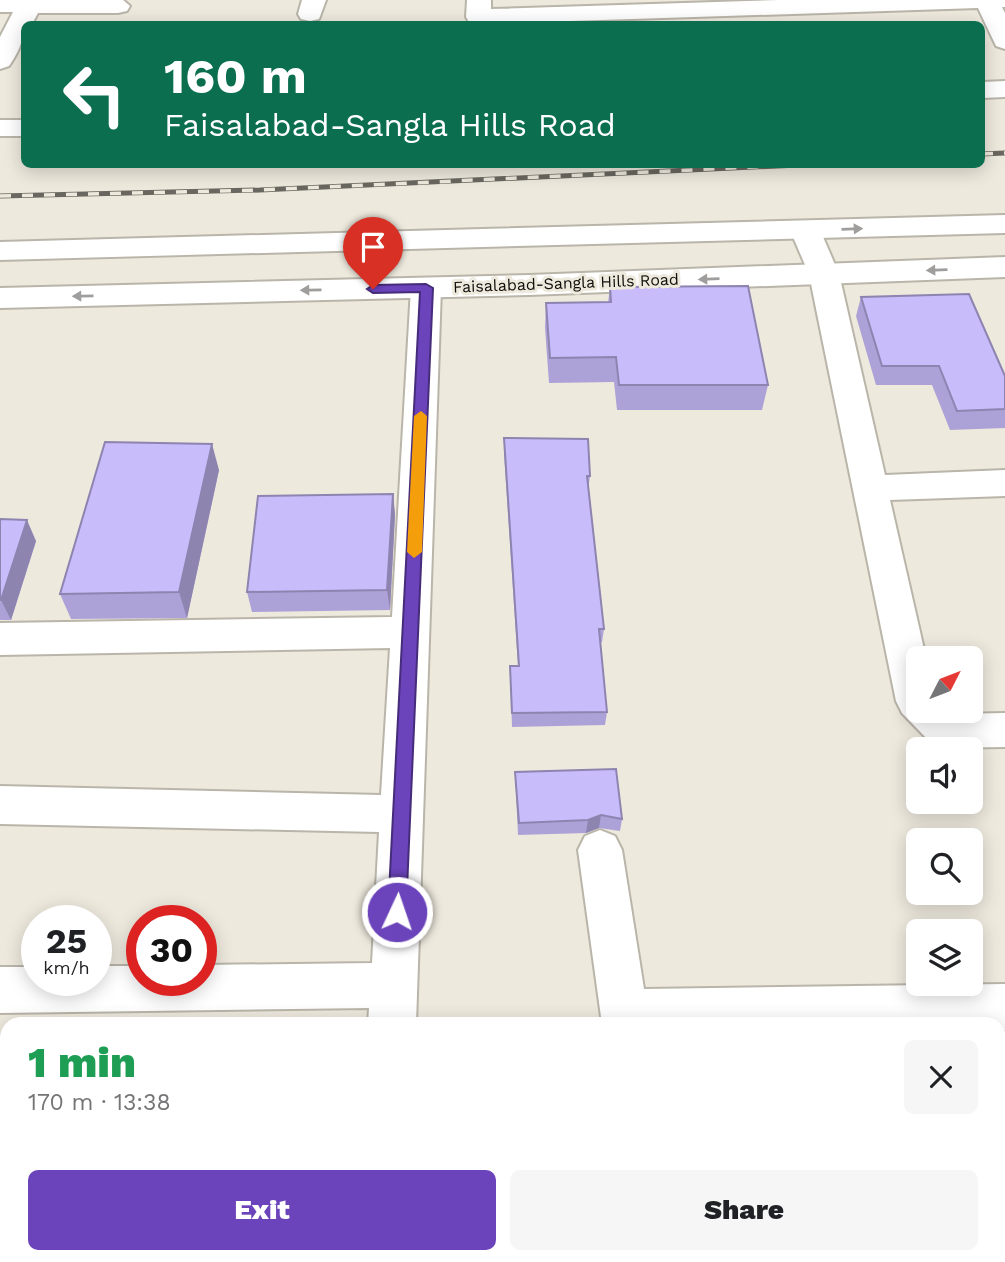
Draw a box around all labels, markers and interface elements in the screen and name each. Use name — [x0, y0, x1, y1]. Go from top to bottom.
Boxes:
text: 160 m — [164, 47, 307, 105]
icon: left — [49, 49, 140, 140]
text: Faisalabad-Sangla Hills Road — [164, 106, 616, 144]
pin — [343, 217, 403, 289]
one-way arrow — [841, 223, 863, 234]
icon: arrive — [354, 228, 392, 266]
one-way arrow — [926, 264, 948, 275]
street label: Faisalabad-Sangla Hills Road — [453, 270, 679, 296]
one-way arrow — [698, 273, 720, 284]
one-way arrow — [299, 285, 321, 296]
one-way arrow — [72, 290, 94, 302]
north arrow — [906, 646, 984, 723]
map controls — [906, 646, 983, 996]
button: sound — [906, 737, 983, 814]
button: search — [906, 828, 983, 905]
position arrow — [360, 875, 434, 949]
speed limit sign: 30 — [126, 905, 217, 996]
button: layers — [906, 919, 983, 996]
text: 25 — [46, 920, 87, 962]
text: km/h — [43, 957, 90, 978]
text: 1 min — [28, 1038, 136, 1087]
button: close — [904, 1040, 978, 1114]
text: 170 m · 13:38 — [28, 1089, 171, 1116]
button: Exit — [28, 1170, 496, 1250]
button: Share — [510, 1170, 978, 1250]

